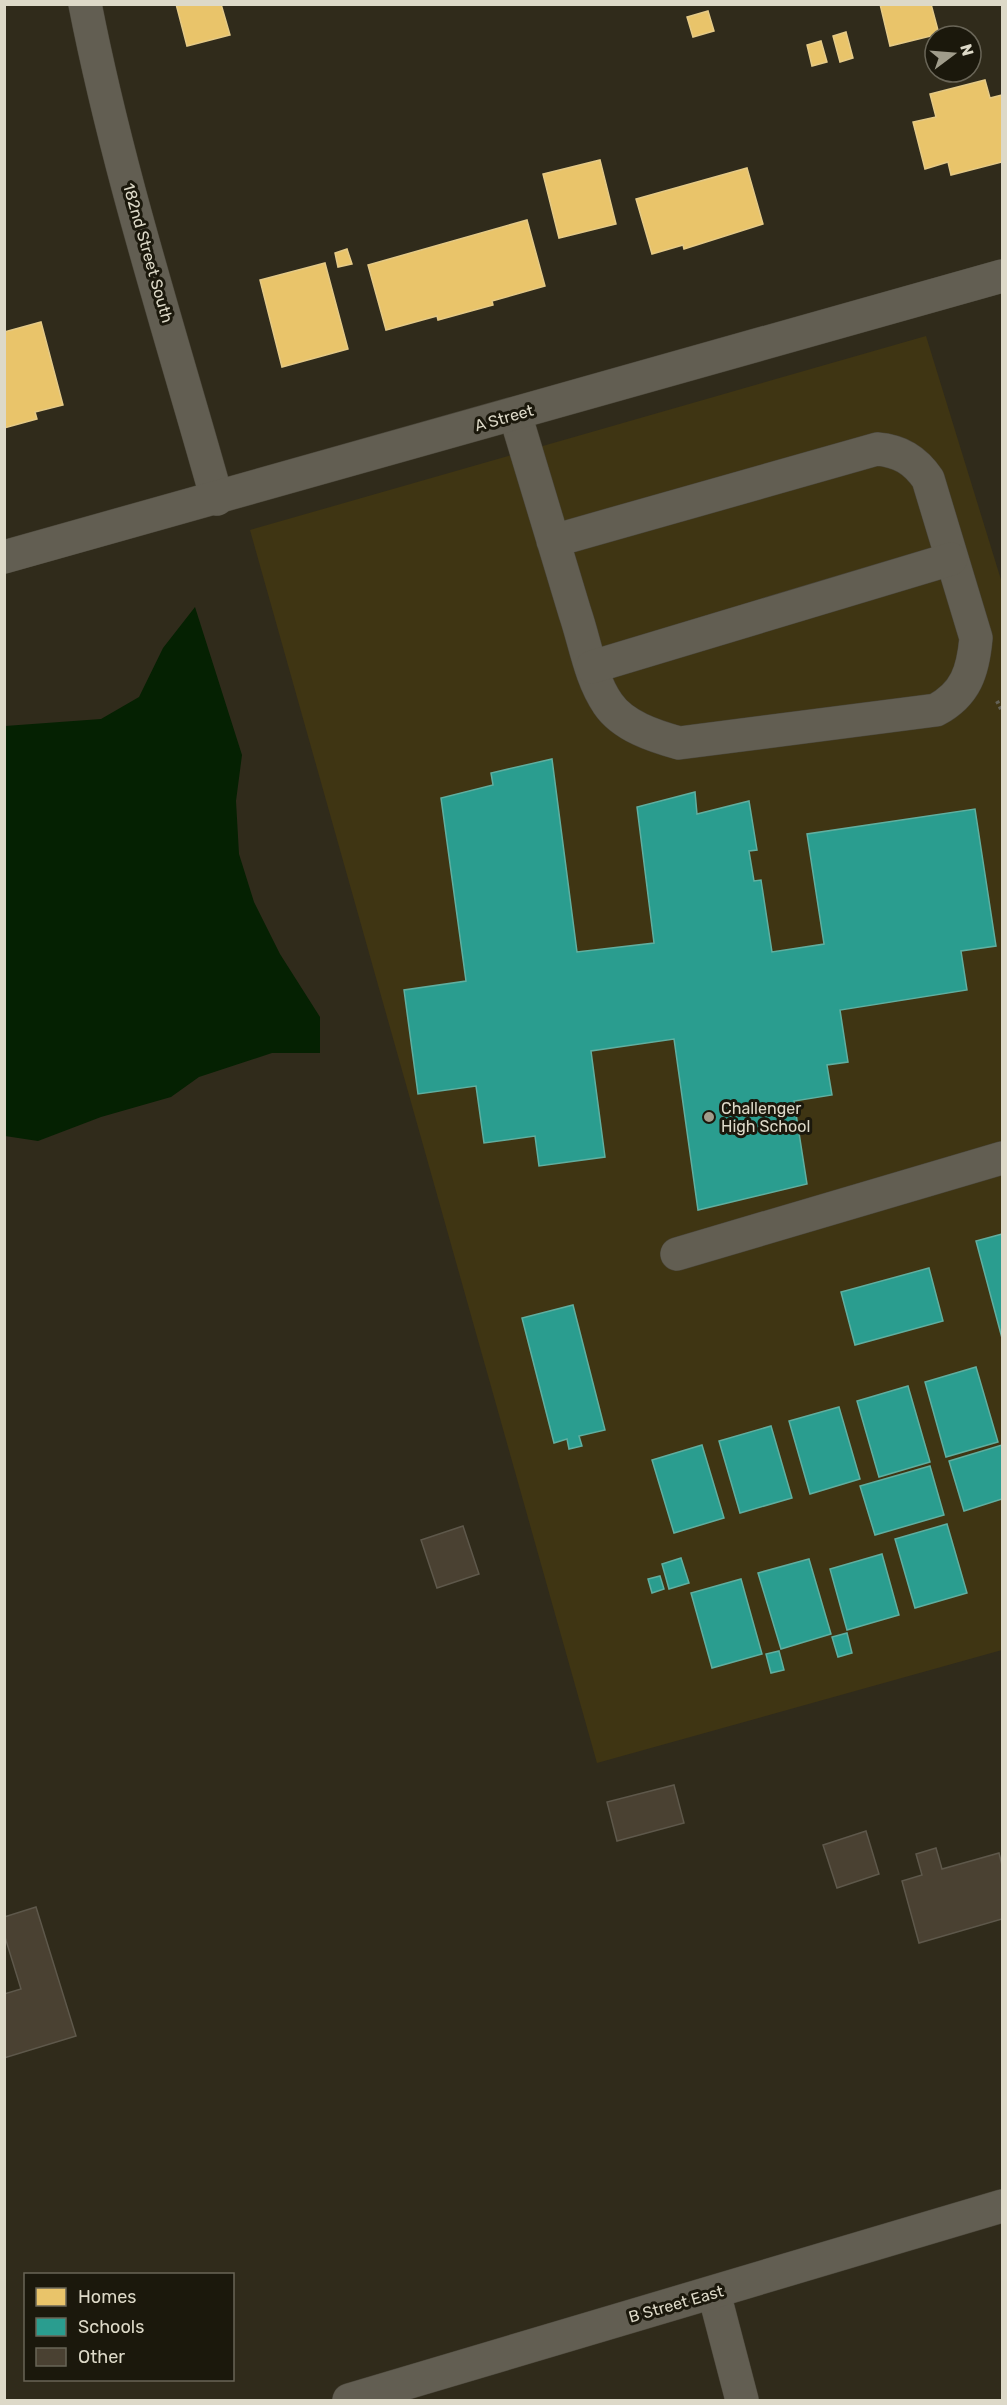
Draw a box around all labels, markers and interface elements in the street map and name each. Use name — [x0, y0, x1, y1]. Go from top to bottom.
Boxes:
north arrow — [923, 24, 983, 84]
text: N — [956, 42, 978, 58]
street label: 182nd Street South — [119, 181, 177, 325]
street label: A Street — [472, 401, 536, 435]
place label: Challenger High School — [721, 1099, 810, 1136]
marker: Challenger High School — [702, 1110, 716, 1124]
legend — [24, 2273, 234, 2381]
street label: B Street East — [626, 2281, 726, 2327]
text: Homes — [78, 2286, 136, 2308]
text: Schools — [78, 2316, 144, 2338]
text: Other — [78, 2346, 125, 2368]

